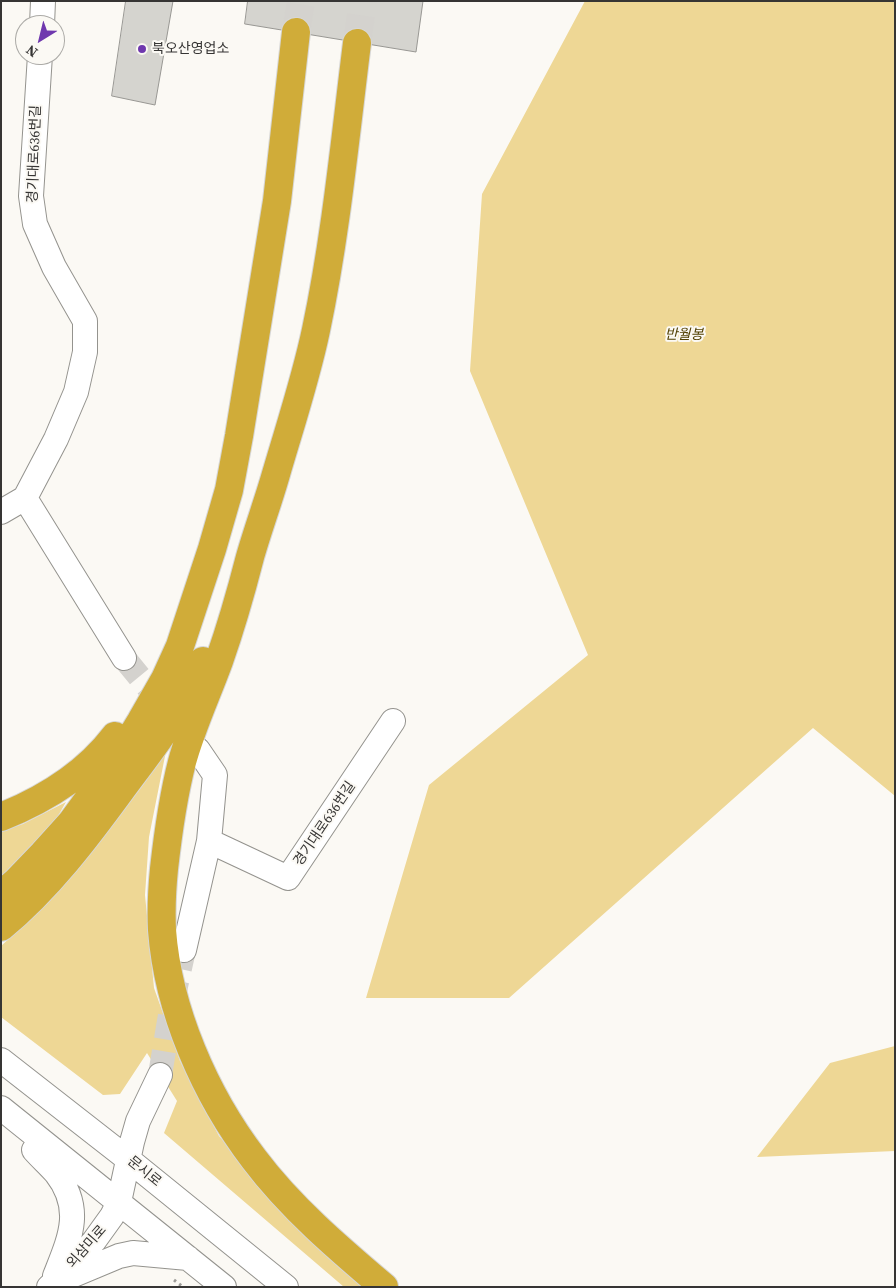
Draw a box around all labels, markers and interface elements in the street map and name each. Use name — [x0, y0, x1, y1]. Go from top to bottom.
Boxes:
north arrow — [15, 15, 65, 65]
text: N — [22, 40, 42, 62]
place label: 북오산영업소 — [152, 41, 229, 57]
marker: 북오산영업소 — [136, 43, 148, 55]
street label: 경기대로636번길 — [25, 105, 45, 203]
park label: 반월봉 — [665, 327, 703, 343]
street label: 경기대로636번길 — [291, 779, 359, 869]
street label: 문시로 — [124, 1153, 164, 1191]
street label: 외삼미로 — [64, 1222, 110, 1272]

